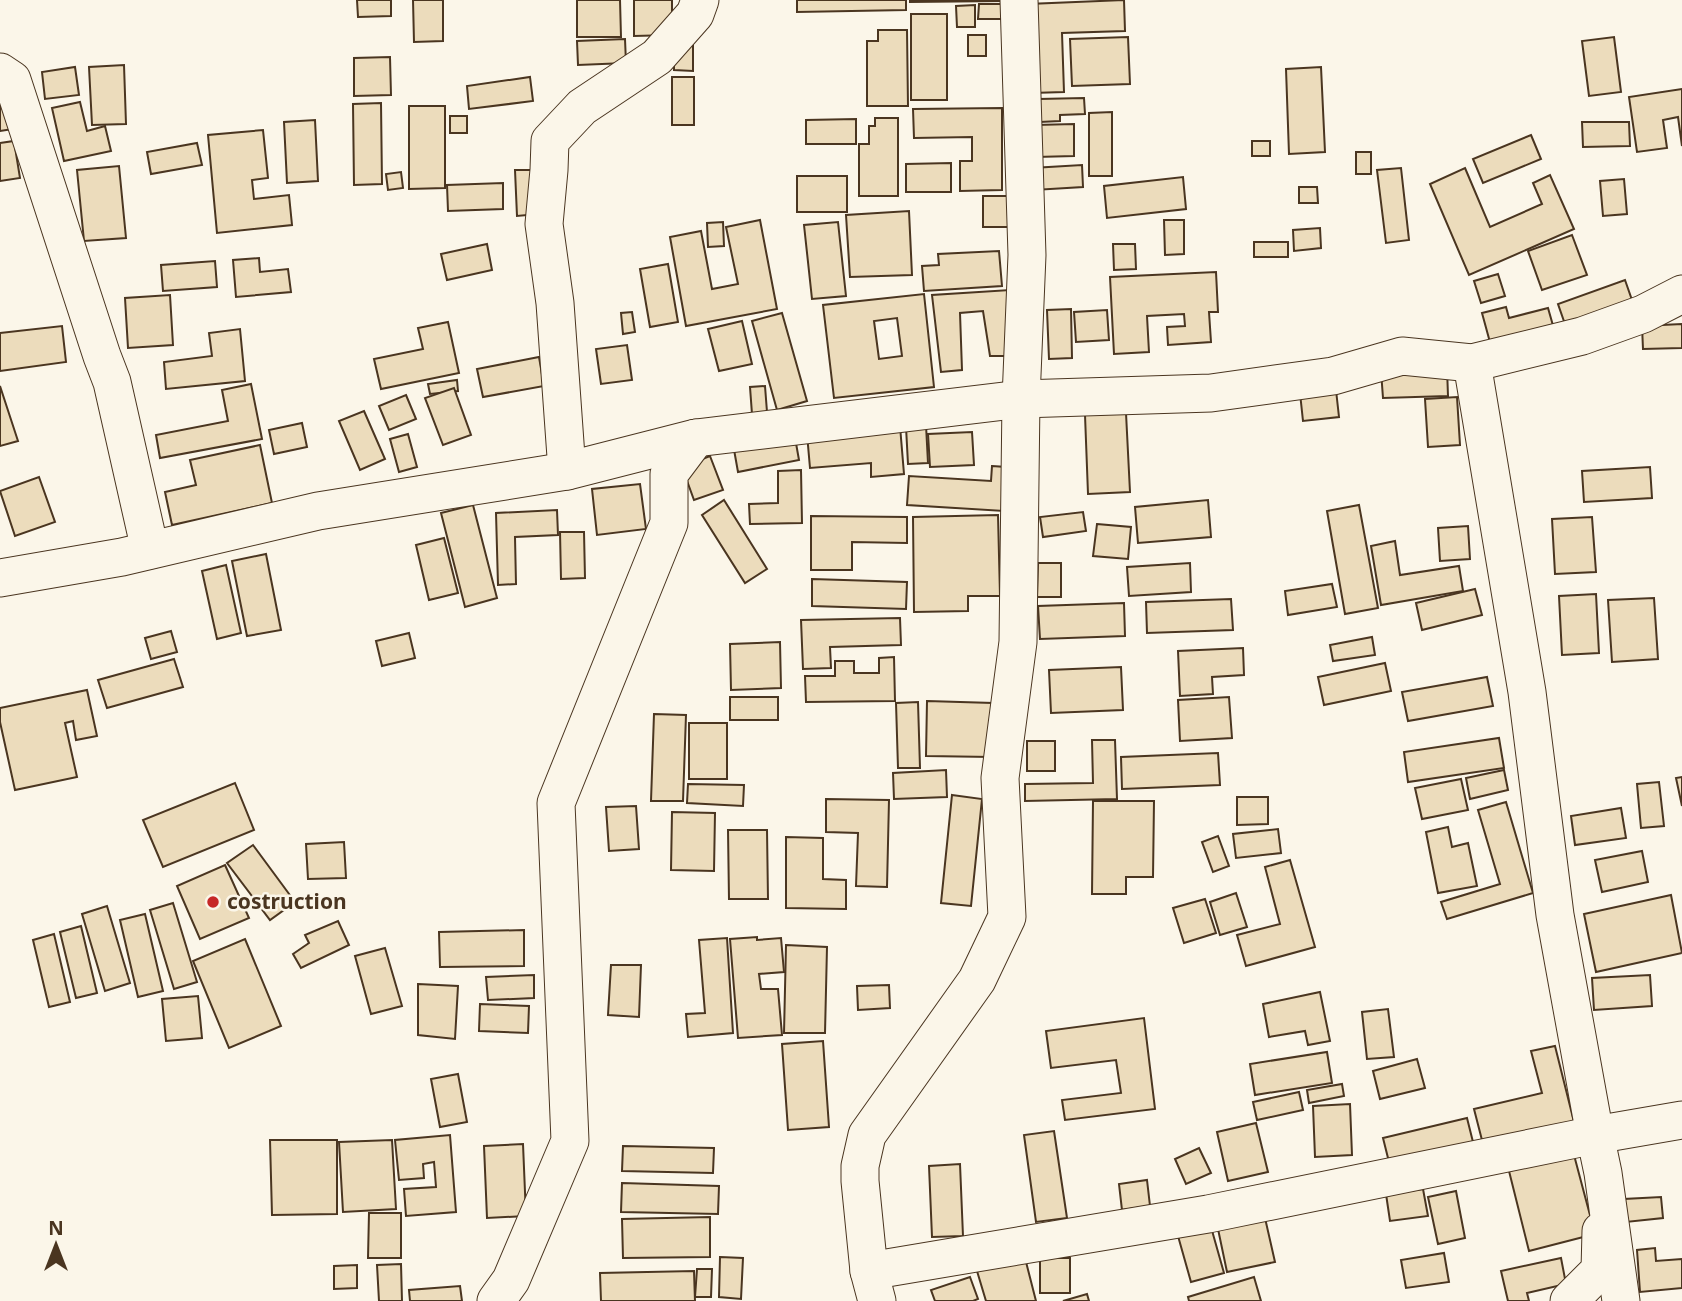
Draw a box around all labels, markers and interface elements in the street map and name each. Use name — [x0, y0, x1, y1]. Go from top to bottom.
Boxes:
place label: costruction — [227, 887, 347, 915]
marker: costruction — [205, 894, 221, 910]
north arrow — [21, 1210, 91, 1280]
text: N — [48, 1215, 64, 1241]

